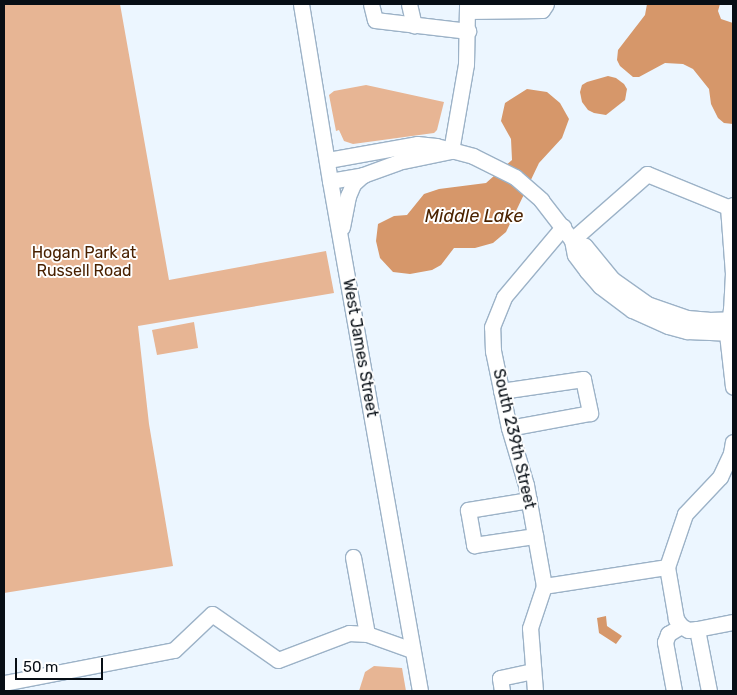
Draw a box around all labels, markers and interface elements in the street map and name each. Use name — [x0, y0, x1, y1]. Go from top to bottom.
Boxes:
water label: Middle Lake — [425, 205, 523, 227]
park label: Hogan Park at Russell Road — [32, 243, 136, 281]
street label: West James Street — [338, 277, 382, 419]
street label: South 239th Street — [489, 367, 539, 511]
scale bar — [18, 648, 105, 680]
text: 50 m — [23, 658, 58, 676]

